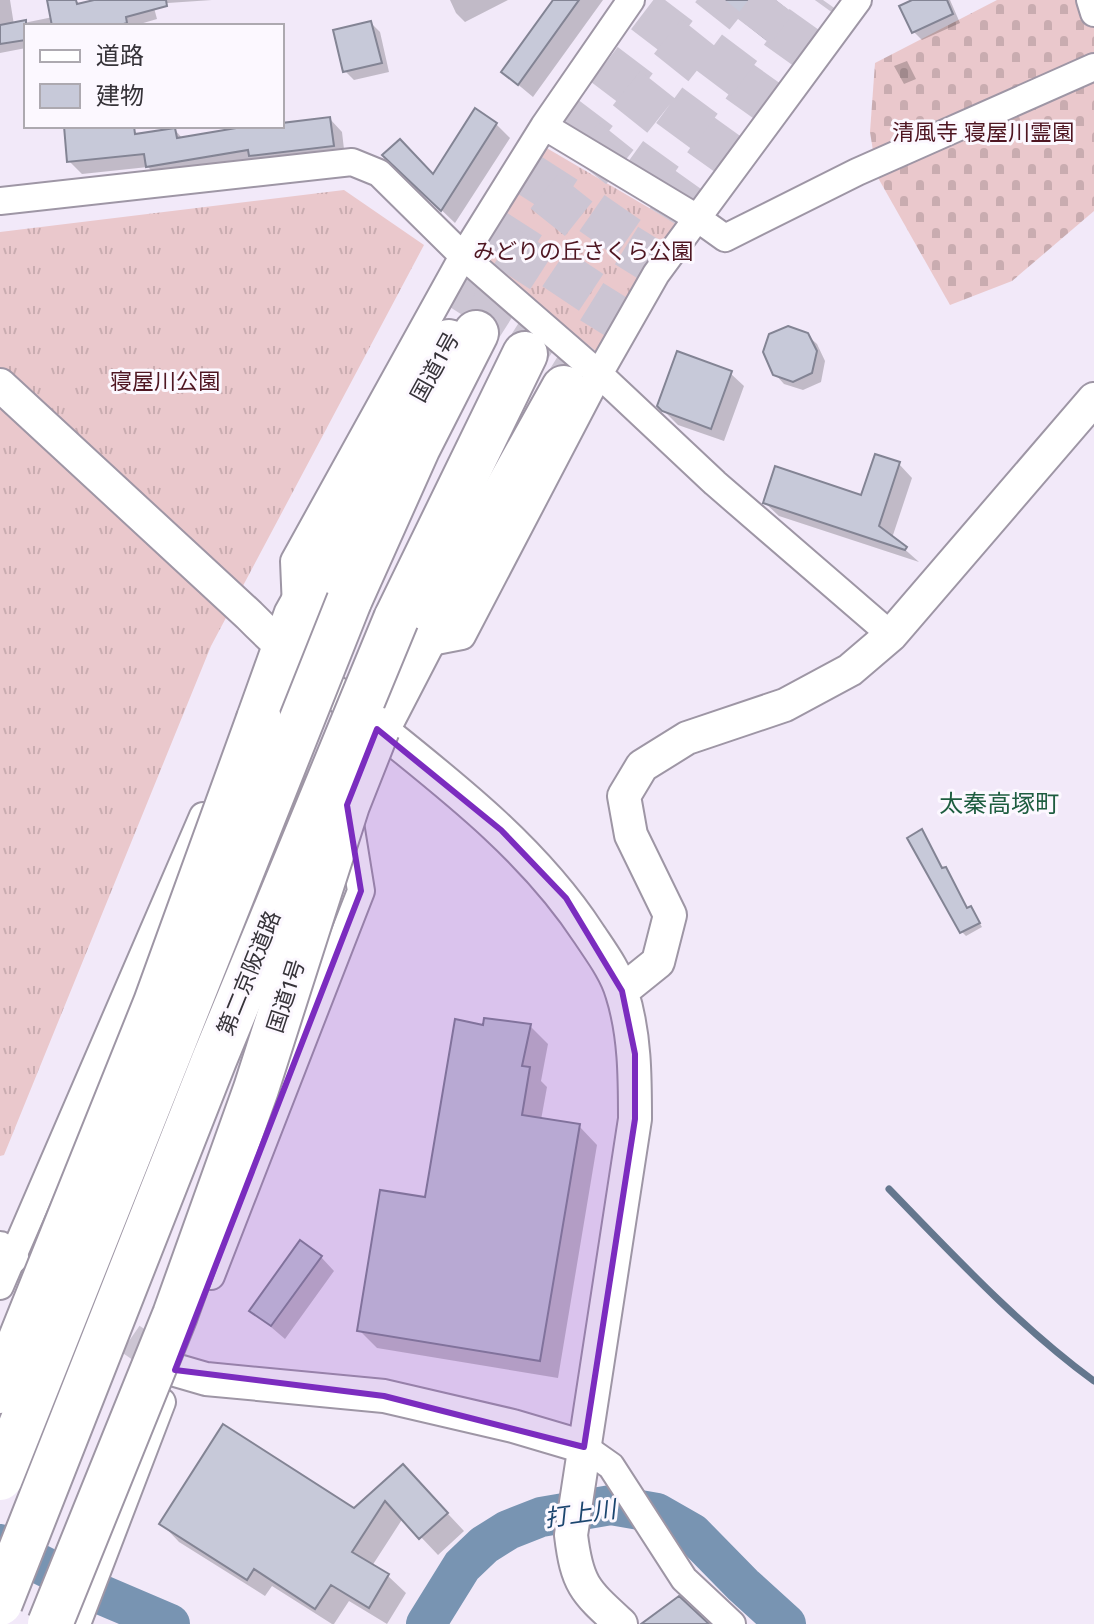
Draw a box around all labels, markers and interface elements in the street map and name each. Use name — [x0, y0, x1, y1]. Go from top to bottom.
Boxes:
legend — [24, 24, 284, 128]
text: 道路 — [96, 42, 144, 70]
text: 建物 — [96, 82, 144, 110]
park label: 清風寺 寝屋川霊園 — [892, 119, 1074, 146]
park label: みどりの丘さくら公園 — [473, 238, 693, 265]
street label: 国道1号 — [405, 327, 465, 407]
park label: 寝屋川公園 — [110, 368, 220, 395]
district label: 太秦高塚町 — [939, 790, 1059, 818]
street label: 第二京阪道路 — [212, 907, 286, 1039]
street label: 国道1号 — [261, 956, 311, 1036]
water label: 打上川 — [542, 1495, 621, 1533]

